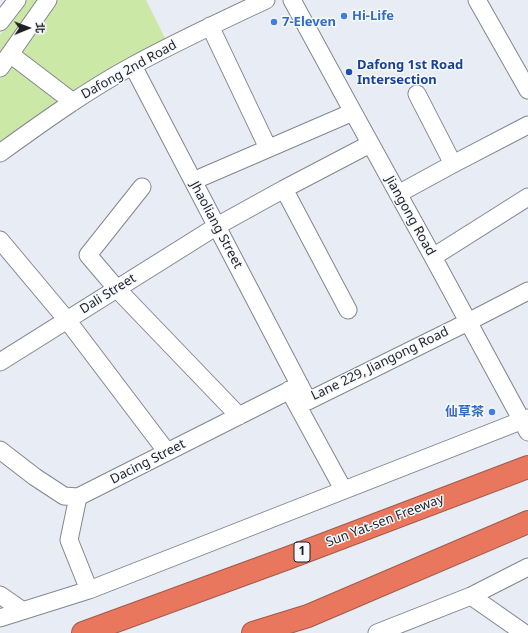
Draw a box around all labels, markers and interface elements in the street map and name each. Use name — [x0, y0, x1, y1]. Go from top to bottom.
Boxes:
north arrow — [8, 8, 48, 48]
place label: Hi-Life — [352, 8, 394, 24]
marker: Hi-Life — [339, 11, 349, 21]
place label: 7-Eleven — [282, 14, 336, 30]
marker: 7-Eleven — [269, 17, 279, 27]
text: 北 — [33, 22, 48, 33]
street label: Dafong 2nd Road — [79, 37, 179, 103]
place label: Dafong 1st Road Intersection — [357, 57, 463, 88]
marker: Dafong 1st Road Intersection — [344, 67, 354, 77]
street label: Jiangong Road — [382, 173, 438, 259]
street label: Jhaoliang Street — [186, 179, 246, 271]
street label: Dali Street — [77, 271, 139, 317]
street label: Lane 229, Jiangong Road — [309, 324, 451, 404]
place label: 仙草茶 — [445, 404, 484, 420]
marker: 仙草茶 — [487, 407, 497, 417]
street label: Dacing Street — [108, 436, 188, 488]
street label: Sun Yat-sen Freeway — [324, 491, 446, 551]
road number: 1 — [294, 542, 310, 562]

